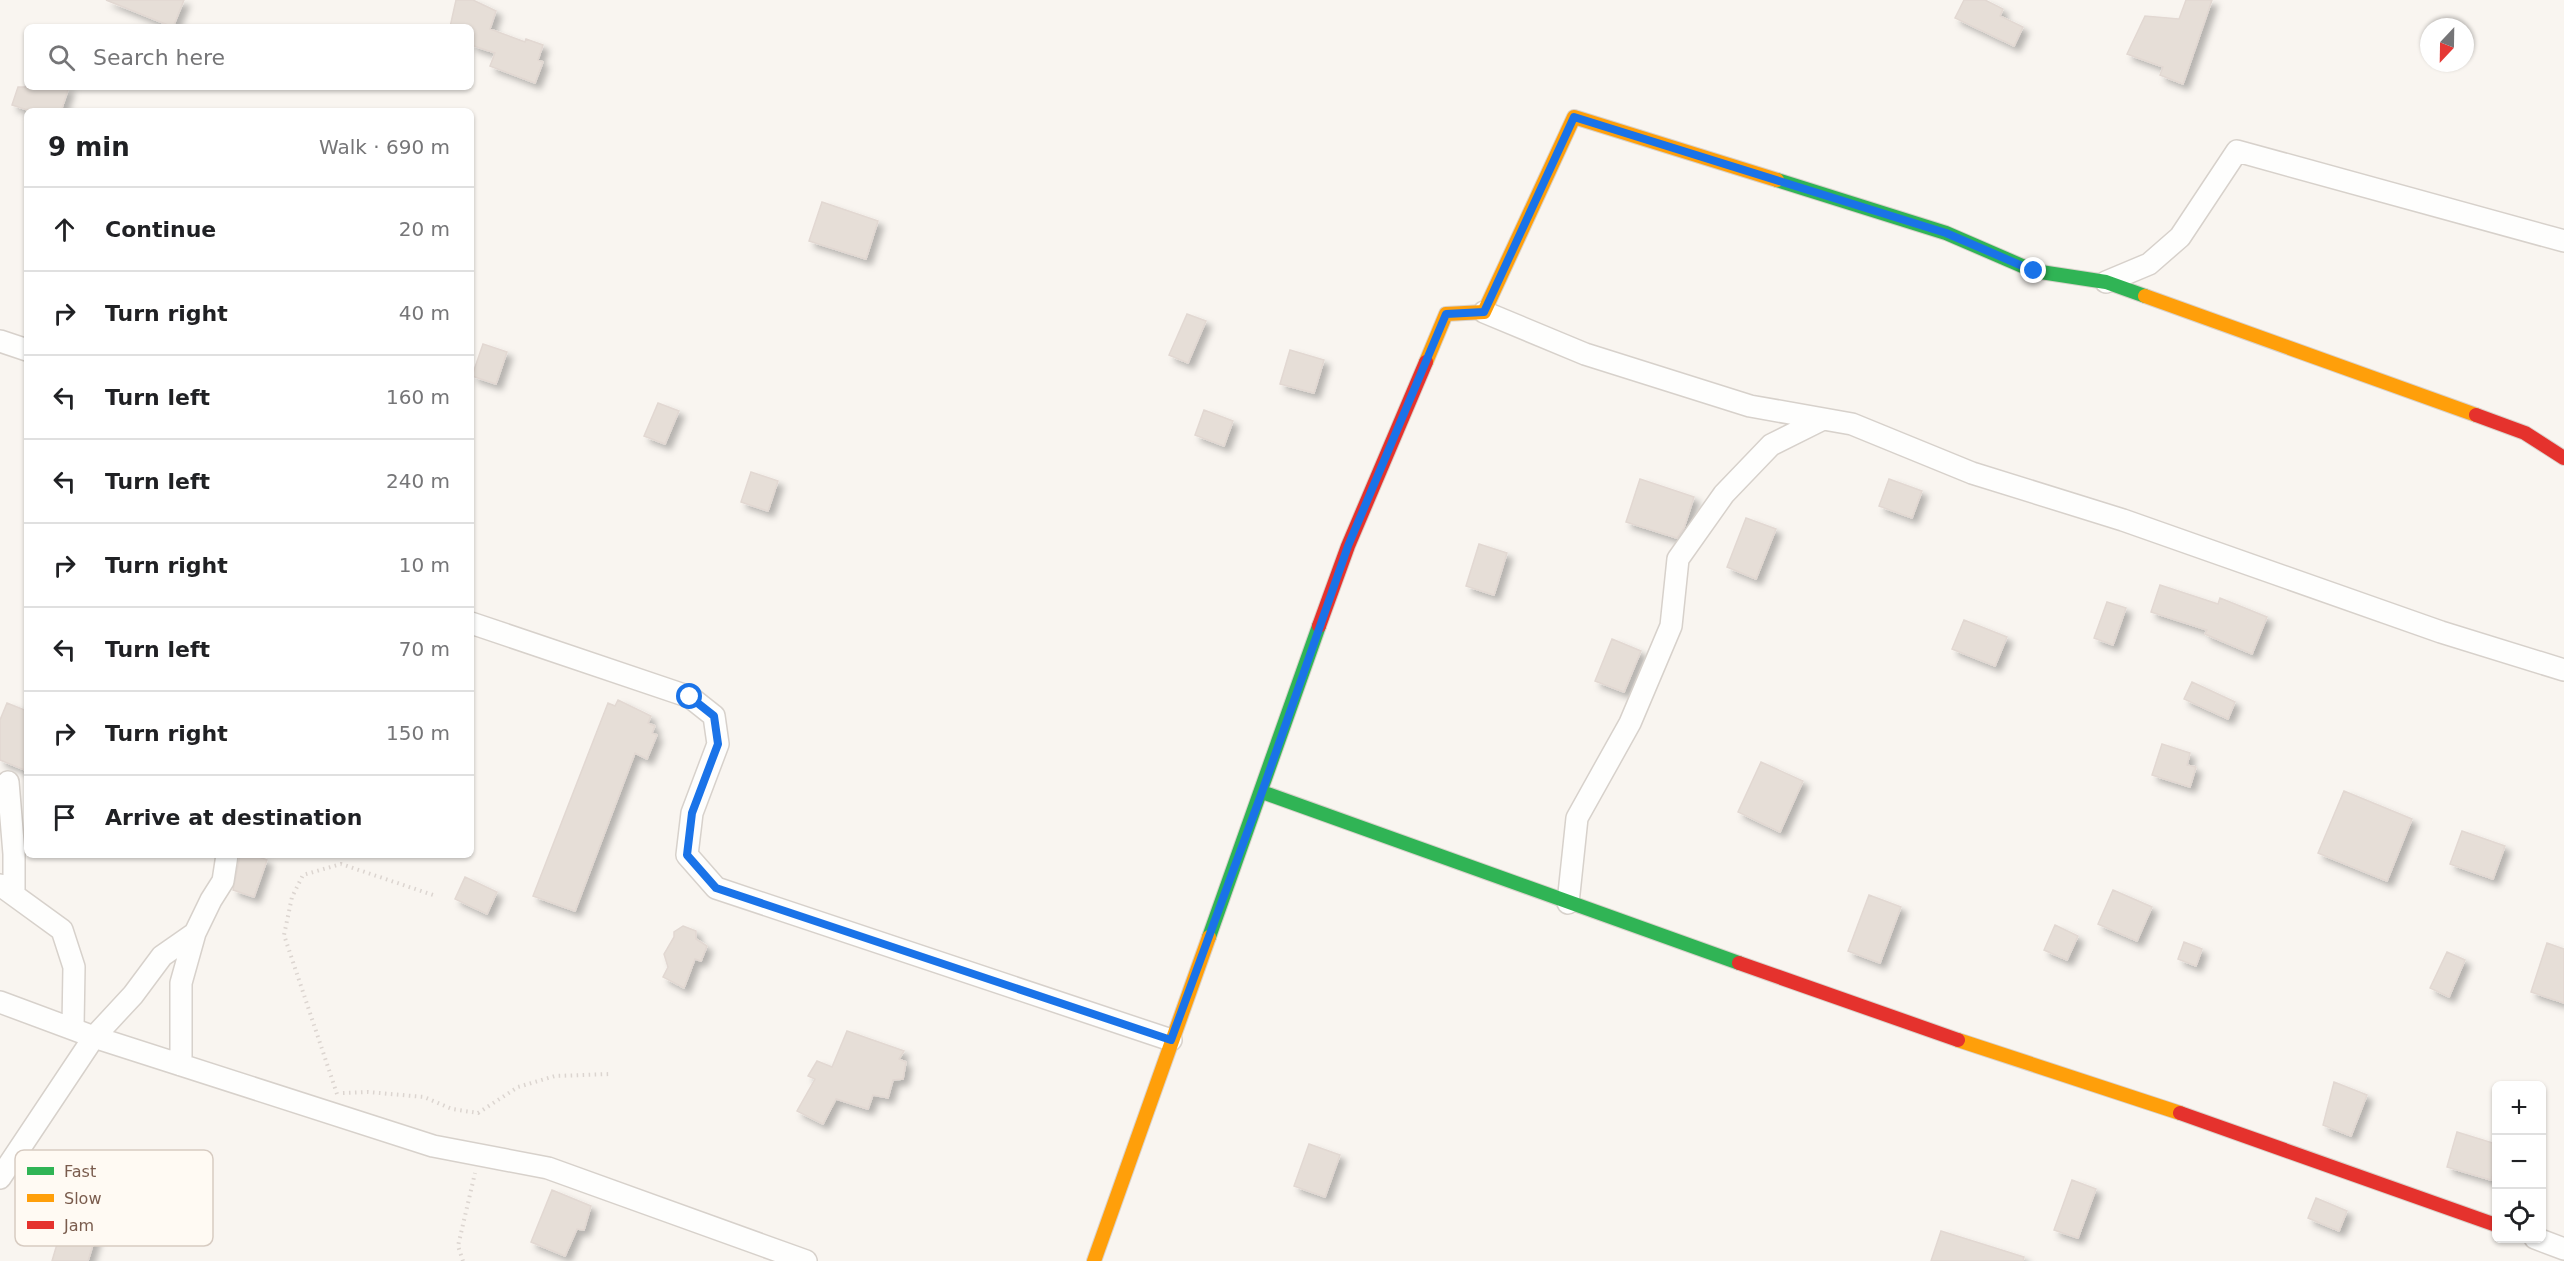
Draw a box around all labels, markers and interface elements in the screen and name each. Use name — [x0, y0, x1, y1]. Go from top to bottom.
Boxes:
north arrow — [2420, 18, 2474, 72]
search box — [24, 24, 474, 90]
icon: search — [45, 41, 78, 74]
text: Search here — [93, 45, 225, 70]
text: 9 min — [48, 132, 130, 162]
text: Walk · 690 m — [319, 135, 450, 159]
icon: ahead — [48, 213, 81, 246]
text: Continue — [105, 217, 216, 242]
text: 20 m — [399, 217, 450, 241]
route end — [2020, 257, 2046, 283]
icon: right — [48, 297, 81, 330]
text: Turn right — [105, 301, 228, 326]
text: 40 m — [399, 301, 450, 325]
icon: left — [48, 381, 81, 414]
text: Turn left — [105, 385, 210, 410]
text: 160 m — [386, 385, 450, 409]
icon: left — [48, 465, 81, 498]
text: Turn left — [105, 469, 210, 494]
text: 240 m — [386, 469, 450, 493]
icon: right — [48, 549, 81, 582]
text: Turn right — [105, 553, 228, 578]
text: 10 m — [399, 553, 450, 577]
icon: left — [48, 633, 81, 666]
text: Turn left — [105, 637, 210, 662]
text: 70 m — [399, 637, 450, 661]
route start — [676, 683, 702, 709]
icon: right — [48, 717, 81, 750]
text: Turn right — [105, 721, 228, 746]
text: 150 m — [386, 721, 450, 745]
icon: arrive — [48, 801, 81, 834]
text: Arrive at destination — [105, 805, 362, 830]
map controls — [2492, 1081, 2546, 1243]
button: + — [2492, 1081, 2546, 1135]
button: − — [2492, 1135, 2546, 1189]
legend — [15, 1150, 213, 1246]
text: Fast — [64, 1162, 96, 1181]
text: Slow — [64, 1189, 101, 1208]
button: locate — [2492, 1189, 2546, 1243]
text: Jam — [63, 1216, 94, 1235]

